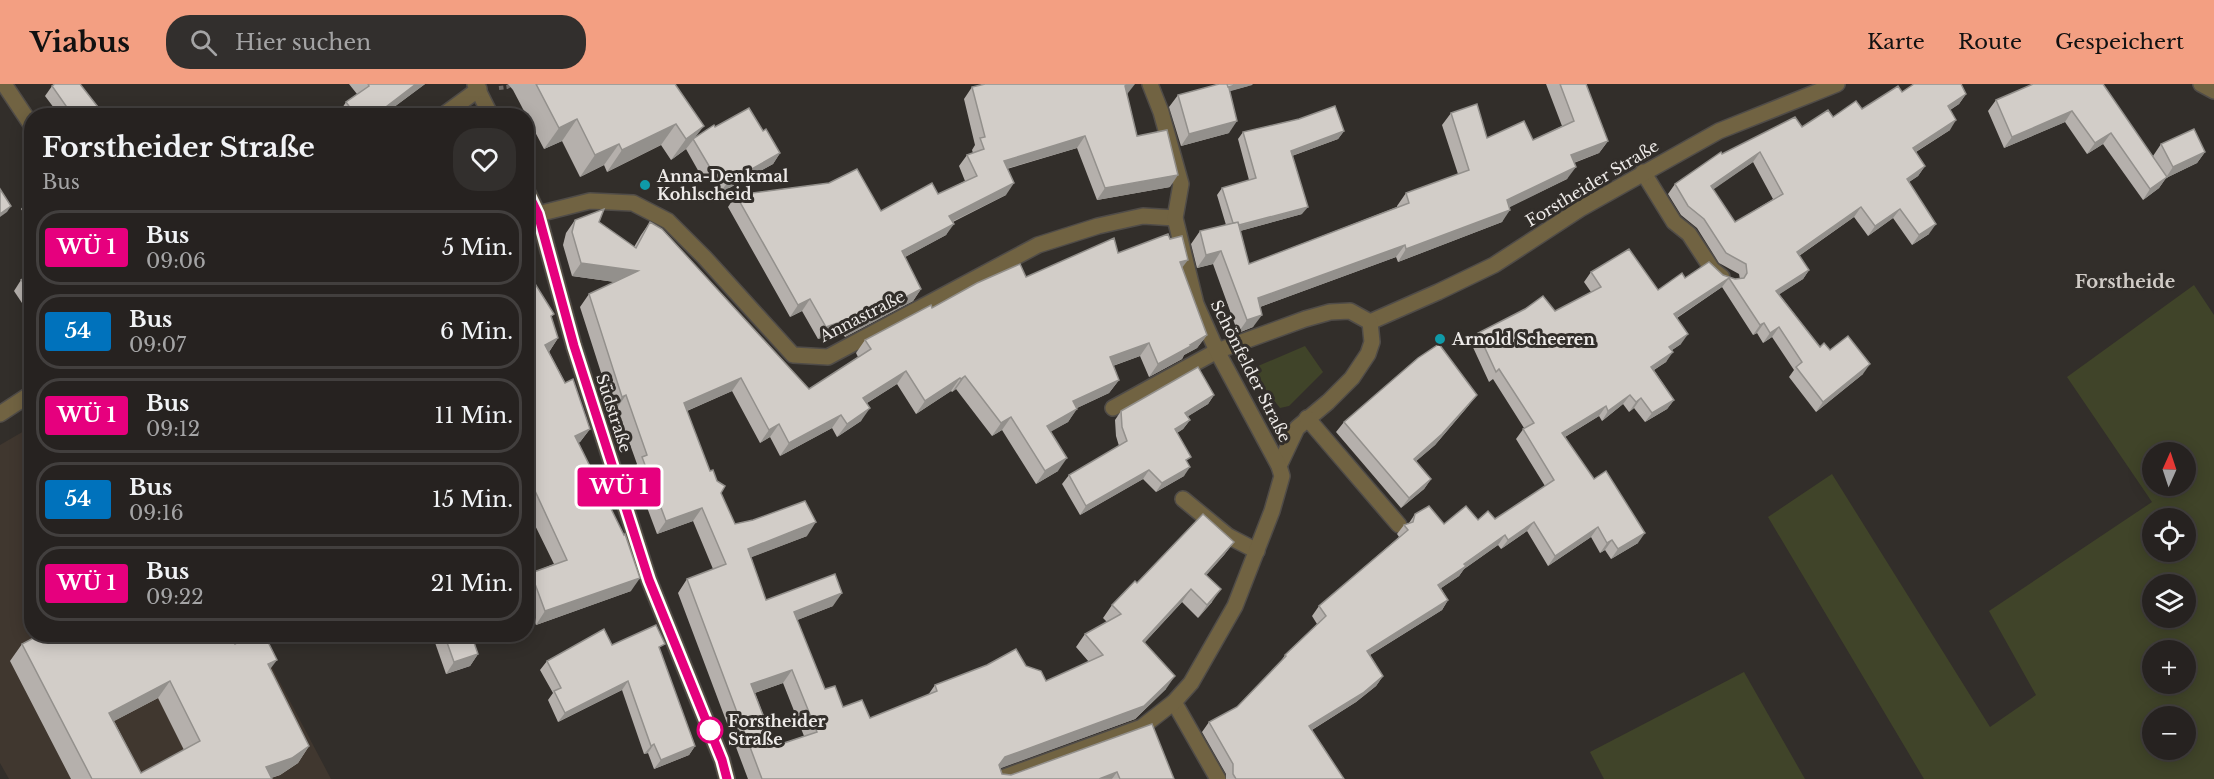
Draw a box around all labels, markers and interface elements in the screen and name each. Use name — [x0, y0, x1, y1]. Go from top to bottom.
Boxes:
search box — [166, 15, 586, 69]
text: Viabus — [30, 25, 130, 60]
icon: search — [187, 26, 220, 59]
text: Hier suchen — [235, 29, 371, 56]
text: Karte — [1867, 29, 1925, 55]
text: Route — [1958, 29, 2022, 55]
text: Gespeichert — [2055, 29, 2184, 55]
button: heart — [453, 128, 516, 191]
text: Forstheider Straße — [42, 130, 315, 165]
street label: Forstheider Straße — [1522, 135, 1662, 231]
place label: Anna-Denkmal Kohlscheid — [656, 166, 789, 204]
text: Bus — [42, 170, 80, 194]
marker: Anna-Denkmal Kohlscheid — [638, 178, 652, 192]
text: Bus — [146, 222, 189, 249]
text: WÜ 1 — [57, 234, 116, 260]
text: 5 Min. — [442, 234, 513, 261]
text: 09:06 — [146, 249, 206, 273]
district label: Forstheide — [2075, 271, 2175, 293]
street label: Annastraße — [815, 286, 908, 347]
street label: Schönfelder Straße — [1206, 297, 1296, 445]
text: Bus — [129, 306, 172, 333]
text: 54 — [65, 318, 91, 344]
text: 6 Min. — [440, 318, 513, 345]
place label: Arnold Scheeren — [1451, 329, 1595, 349]
marker: Arnold Scheeren — [1433, 332, 1447, 346]
text: 09:07 — [129, 333, 186, 357]
street label: Südstraße — [592, 371, 636, 455]
text: Bus — [146, 390, 189, 417]
text: WÜ 1 — [57, 402, 116, 428]
text: 11 Min. — [435, 402, 513, 429]
text: 09:12 — [146, 417, 200, 441]
north arrow — [2142, 442, 2196, 496]
map controls — [2142, 442, 2196, 760]
line badge: WÜ 1 — [577, 468, 661, 506]
text: Bus — [129, 474, 172, 501]
text: WÜ 1 — [590, 474, 649, 500]
text: 54 — [65, 486, 91, 512]
text: 15 Min. — [432, 486, 513, 513]
text: 09:16 — [129, 501, 184, 525]
button: locate — [2142, 508, 2196, 562]
text: Bus — [146, 558, 189, 585]
text: WÜ 1 — [57, 570, 116, 596]
text: 21 Min. — [431, 570, 513, 597]
button: layers — [2142, 574, 2196, 628]
text: 09:22 — [146, 585, 203, 609]
button: + — [2142, 640, 2196, 694]
button: − — [2142, 706, 2196, 760]
place label: Forstheider Straße — [728, 711, 826, 749]
marker: Forstheider Straße — [697, 717, 723, 743]

